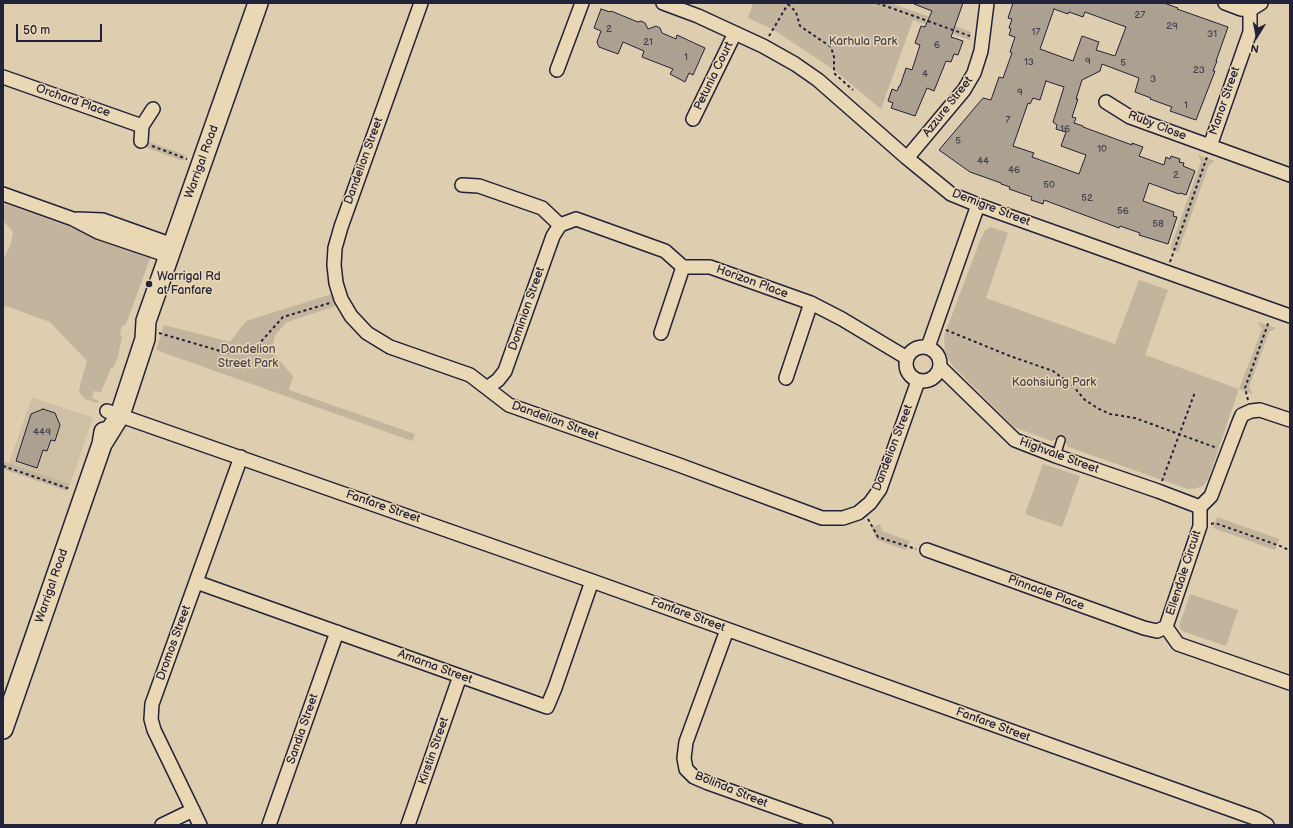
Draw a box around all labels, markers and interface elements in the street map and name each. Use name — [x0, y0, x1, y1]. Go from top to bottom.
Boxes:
house number: 27 — [1135, 9, 1145, 21]
scale bar — [18, 16, 104, 42]
north arrow — [1237, 16, 1277, 56]
house number: 29 — [1166, 20, 1178, 32]
text: 50 m — [23, 23, 50, 38]
house number: 2 — [606, 23, 612, 35]
house number: 17 — [1032, 26, 1040, 38]
house number: 31 — [1207, 28, 1217, 40]
park label: Karhula Park — [829, 35, 897, 49]
house number: 21 — [643, 36, 653, 48]
house number: 6 — [934, 39, 940, 51]
street label: Petunia Court — [691, 40, 737, 112]
text: N — [1250, 41, 1260, 55]
house number: 1 — [684, 51, 688, 63]
house number: 9 — [1085, 55, 1091, 67]
house number: 13 — [1024, 56, 1034, 68]
house number: 5 — [1120, 57, 1126, 69]
house number: 23 — [1193, 64, 1205, 76]
street label: Manor Street — [1207, 65, 1243, 137]
house number: 4 — [922, 68, 928, 80]
house number: 3 — [1150, 73, 1156, 85]
street label: Azzure Street — [920, 74, 976, 140]
street label: Orchard Place — [34, 82, 112, 120]
house number: 9 — [1017, 86, 1023, 98]
house number: 1 — [1184, 99, 1188, 111]
street label: Ruby Close — [1126, 108, 1188, 144]
house number: 7 — [1006, 114, 1010, 126]
street label: Dandelion Street — [342, 116, 386, 206]
street label: Warrigal Road — [182, 123, 222, 201]
house number: 16 — [1060, 123, 1070, 135]
house number: 5 — [955, 135, 961, 147]
house number: 10 — [1097, 143, 1107, 155]
house number: 44 — [977, 155, 989, 167]
house number: 46 — [1008, 164, 1020, 176]
house number: 2 — [1173, 169, 1179, 181]
house number: 50 — [1043, 179, 1055, 191]
street label: Demigre Street — [950, 186, 1032, 230]
house number: 52 — [1081, 192, 1093, 204]
house number: 56 — [1117, 205, 1129, 217]
house number: 58 — [1152, 218, 1164, 230]
street label: Horizon Place — [714, 262, 790, 302]
street label: Dominion Street — [506, 265, 548, 353]
place label: Warrigal Rd at Fanfare — [157, 270, 221, 298]
marker: Warrigal Rd at Fanfare — [144, 279, 154, 289]
park label: Dandelion Street Park — [218, 343, 278, 371]
park label: Kaohsiung Park — [1012, 376, 1096, 390]
street label: Dandelion Street — [510, 399, 600, 443]
street label: Dandelion Street — [870, 403, 916, 493]
house number: 449 — [33, 426, 51, 438]
street label: Highvale Street — [1017, 435, 1101, 477]
street label: Fanfare Street — [344, 488, 422, 526]
street label: Ellendale Circuit — [1163, 529, 1205, 617]
street label: Warrigal Road — [33, 547, 71, 625]
street label: Pinnacle Place — [1006, 572, 1086, 614]
street label: Fanfare Street — [649, 595, 727, 635]
street label: Dromos Street — [154, 604, 194, 682]
street label: Amarna Street — [396, 647, 474, 687]
street label: Sandia Street — [284, 692, 322, 766]
street label: Fanfare Street — [954, 705, 1032, 745]
street label: Kirstin Street — [416, 715, 452, 787]
street label: Bolinda Street — [693, 769, 769, 811]

